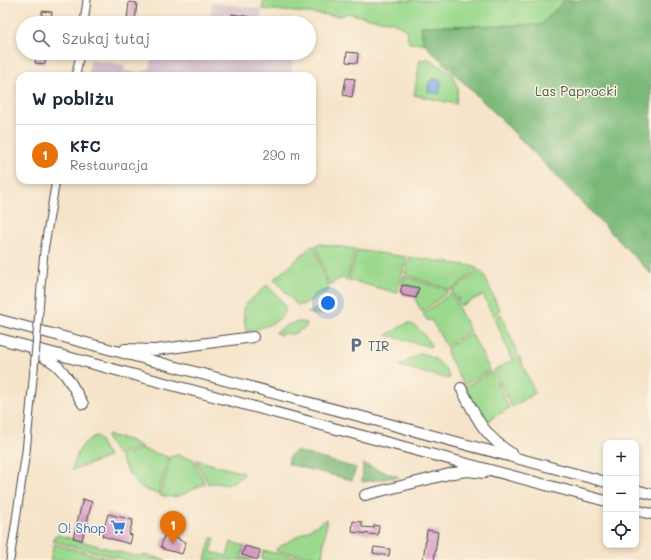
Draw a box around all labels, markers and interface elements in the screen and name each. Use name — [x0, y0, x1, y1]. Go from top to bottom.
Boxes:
search box — [16, 16, 316, 60]
icon: search — [30, 27, 52, 49]
text: Szukaj tutaj — [62, 28, 150, 48]
park label: Las Paprocki — [535, 82, 617, 99]
text: W pobliżu — [32, 87, 114, 109]
text: KFC — [70, 136, 101, 156]
text: 1 — [42, 146, 48, 163]
text: 290 m — [263, 146, 300, 163]
text: Restauracja — [70, 156, 148, 173]
your location — [318, 293, 338, 313]
parking icon: TIR — [347, 336, 365, 354]
place label: TIR — [368, 337, 389, 354]
map controls — [603, 440, 639, 548]
button: + — [603, 440, 639, 476]
button: − — [603, 476, 639, 512]
pin: 1 — [160, 511, 186, 544]
button: locate — [603, 512, 639, 548]
supermarket icon: O! Shop — [109, 518, 127, 536]
place label: O! Shop — [58, 519, 106, 536]

